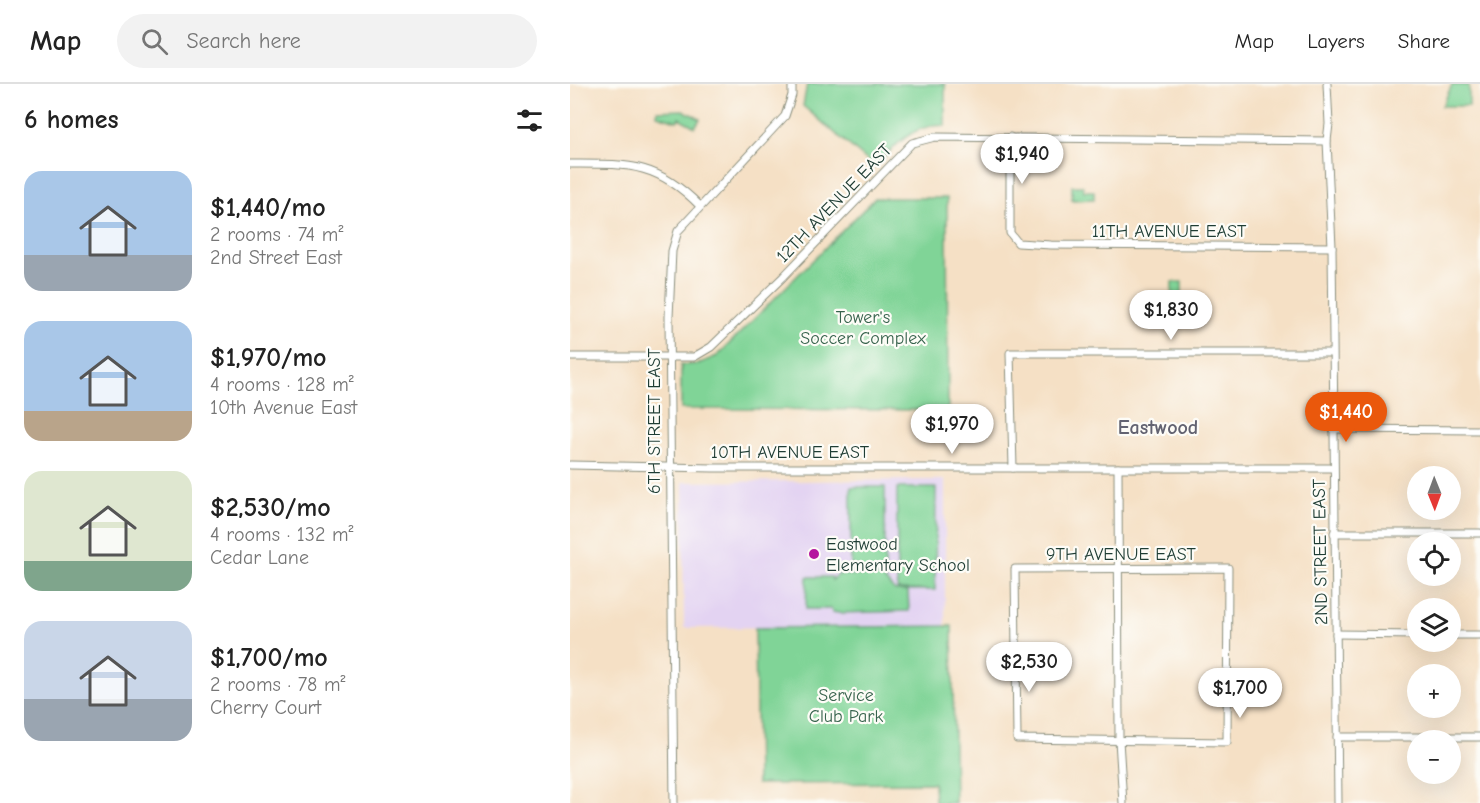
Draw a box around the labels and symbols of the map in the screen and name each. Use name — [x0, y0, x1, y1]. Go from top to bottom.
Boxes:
pin: $1,940 — [973, 134, 1071, 185]
street label: 12TH AVENUE EAST — [772, 139, 897, 267]
street label: 11TH AVENUE EAST — [1092, 221, 1247, 242]
pin: $1,830 — [1122, 290, 1220, 341]
park label: Tower's Soccer Complex — [800, 307, 926, 349]
street label: 6TH STREET EAST — [644, 347, 665, 494]
pin: $1,440 — [1297, 392, 1395, 443]
pin: $1,970 — [903, 404, 1001, 455]
district label: Eastwood — [1118, 416, 1198, 439]
street label: 10TH AVENUE EAST — [711, 442, 870, 463]
north arrow — [1407, 466, 1461, 520]
street label: 2ND STREET EAST — [1309, 478, 1332, 625]
place label: Eastwood Elementary School — [826, 534, 970, 576]
street label: 9TH AVENUE EAST — [1046, 544, 1197, 565]
marker: Eastwood Elementary School — [807, 547, 821, 561]
pin: $2,530 — [980, 642, 1078, 693]
pin: $1,700 — [1191, 668, 1289, 719]
park label: Service Club Park — [809, 685, 883, 727]

